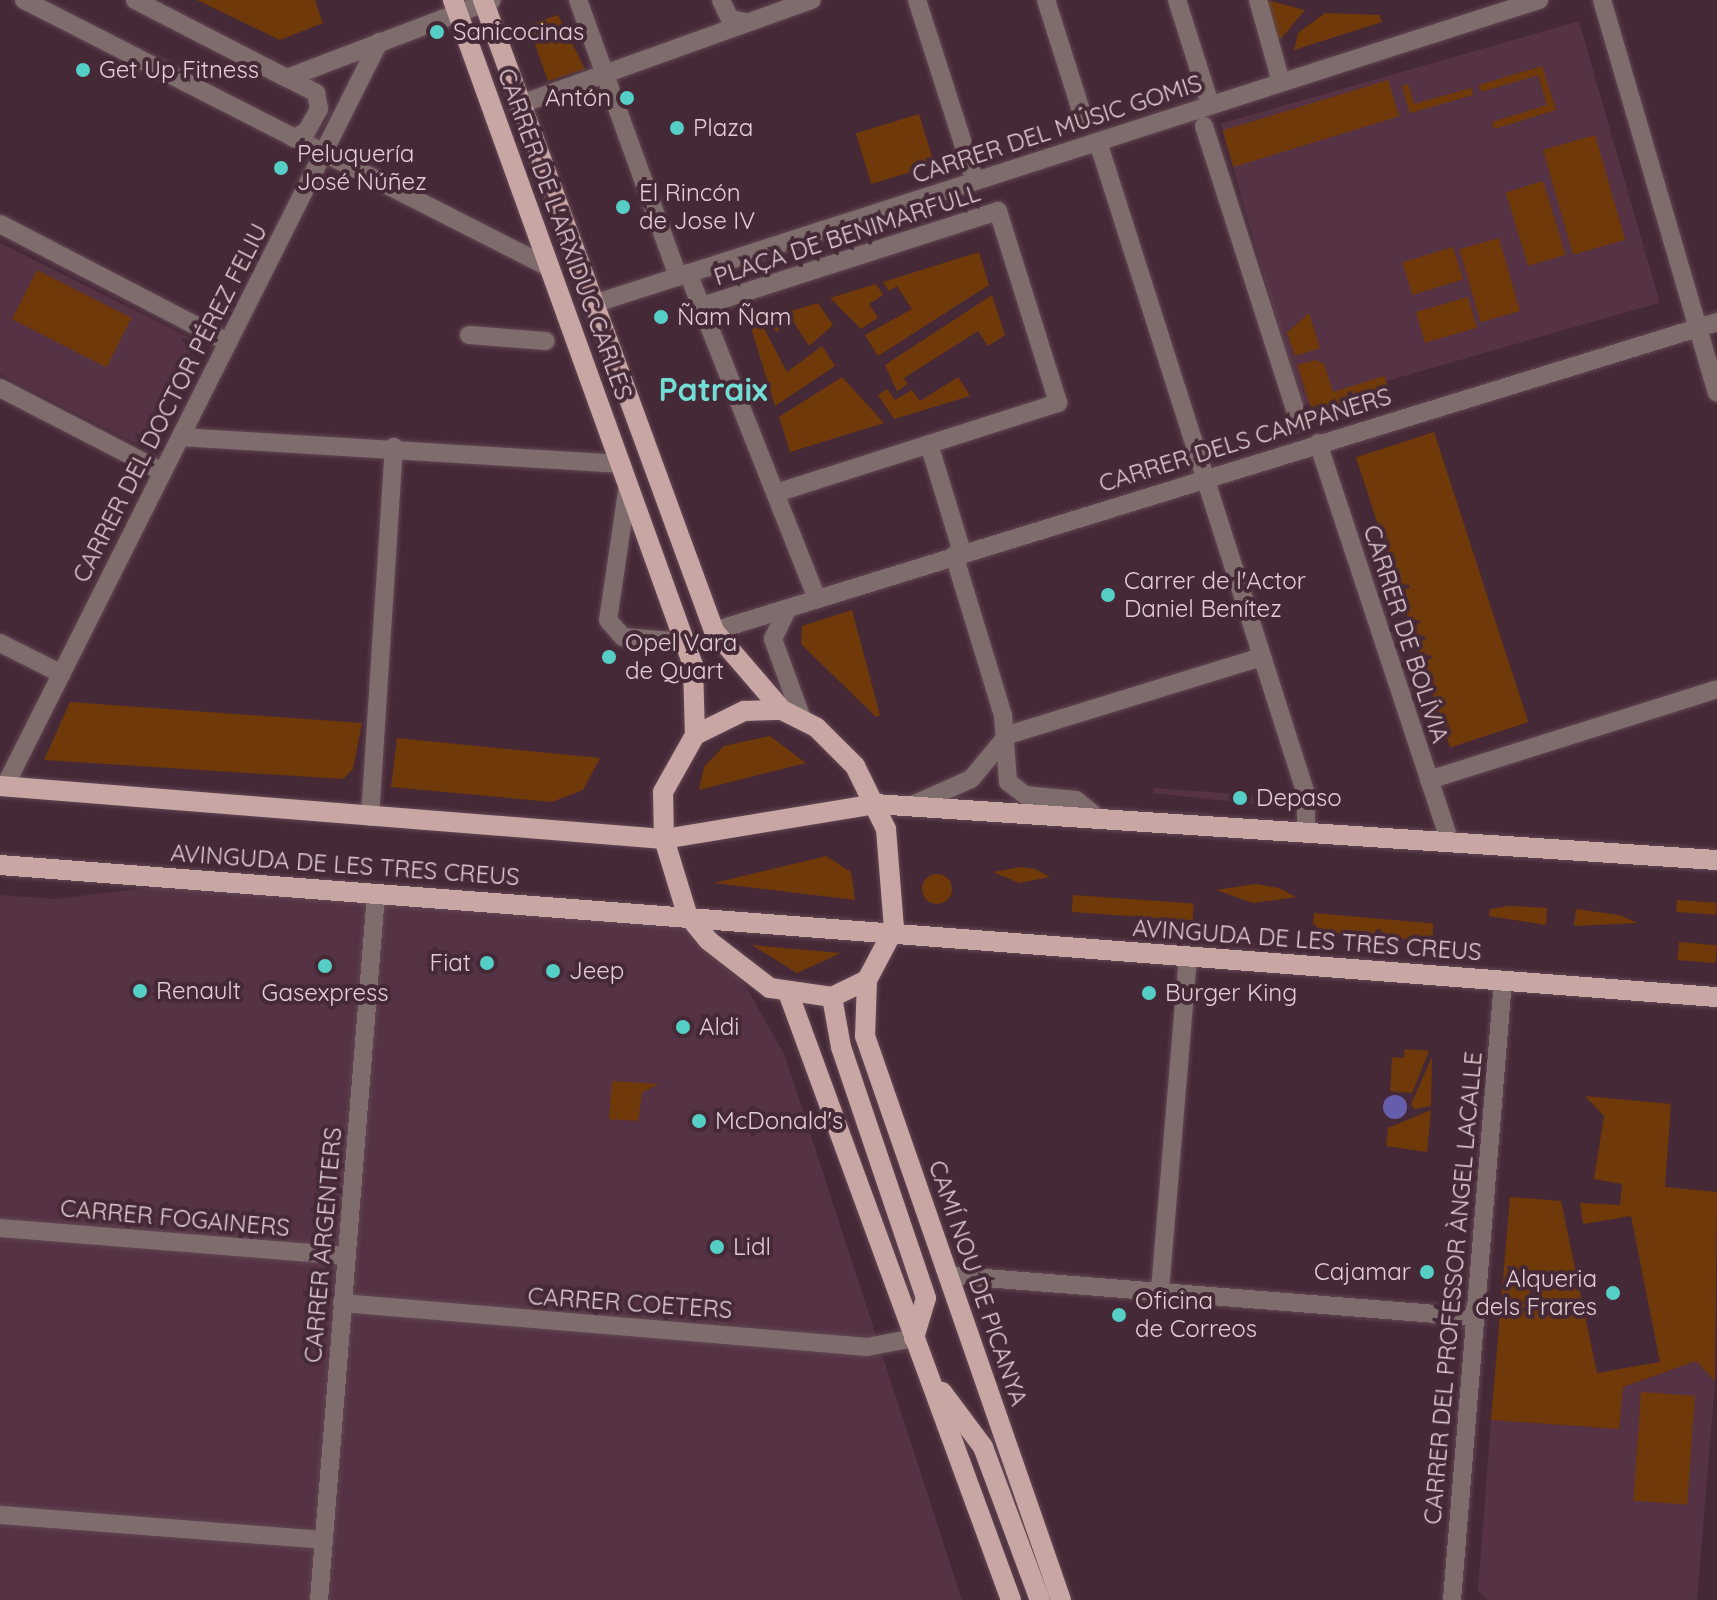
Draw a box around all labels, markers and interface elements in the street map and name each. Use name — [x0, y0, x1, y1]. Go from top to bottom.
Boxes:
place label: Sanicocinas — [453, 18, 584, 46]
marker: Sanicocinas — [428, 23, 446, 41]
place label: Get Up Fitness — [99, 56, 259, 84]
marker: Get Up Fitness — [74, 61, 92, 79]
street label: CARRER DE L'ARXIDUC CARLES — [492, 64, 638, 404]
street label: CARRER DEL MÚSIC GOMIS — [909, 69, 1205, 189]
place label: Antón — [545, 84, 611, 112]
marker: Antón — [618, 89, 636, 107]
place label: Plaza — [693, 114, 753, 142]
marker: Plaza — [668, 119, 686, 137]
place label: Peluquería José Núñez — [297, 140, 427, 196]
marker: Peluquería José Núñez — [272, 159, 290, 177]
street label: PLAÇA DE BENIMARFULL — [710, 178, 984, 292]
place label: El Rincón de Jose IV — [639, 179, 755, 235]
marker: El Rincón de Jose IV — [614, 198, 632, 216]
street label: CARRER DEL DOCTOR PÉREZ FELIU — [67, 219, 273, 587]
place label: Ñam Ñam — [677, 303, 791, 331]
marker: Ñam Ñam — [652, 308, 670, 326]
district label: Patraix — [658, 370, 768, 408]
street label: CARRER DELS CAMPANERS — [1095, 382, 1395, 498]
street label: CARRER DE BOLÍVIA — [1357, 521, 1455, 747]
place label: Carrer de l'Actor Daniel Benítez — [1124, 567, 1306, 623]
marker: Carrer de l'Actor Daniel Benítez — [1099, 586, 1117, 604]
place label: Opel Vara de Quart — [625, 629, 737, 685]
marker: Opel Vara de Quart — [600, 648, 618, 666]
place label: Depaso — [1256, 784, 1342, 812]
marker: Depaso — [1231, 789, 1249, 807]
street label: AVINGUDA DE LES TRES CREUS — [170, 838, 520, 892]
street label: AVINGUDA DE LES TRES CREUS — [1132, 913, 1482, 967]
place label: Fiat — [430, 949, 471, 977]
marker: Fiat — [478, 954, 496, 972]
marker: Gasexpress — [316, 957, 334, 975]
place label: Jeep — [569, 957, 624, 985]
marker: Jeep — [544, 962, 562, 980]
place label: Renault — [156, 977, 241, 1005]
place label: Gasexpress — [261, 979, 389, 1007]
place label: Burger King — [1165, 979, 1297, 1007]
marker: Renault — [131, 982, 149, 1000]
marker: Burger King — [1140, 984, 1158, 1002]
place label: Aldi — [699, 1013, 739, 1041]
marker: Aldi — [674, 1018, 692, 1036]
street label: CARRER DEL PROFESSOR ÀNGEL LACALLE — [1418, 1050, 1488, 1526]
place label: McDonald's — [715, 1107, 843, 1135]
marker: McDonald's — [690, 1112, 708, 1130]
street label: CARRER ARGENTERS — [298, 1126, 348, 1364]
street label: CAMÍ NOU DE PICANYA — [922, 1157, 1034, 1409]
street label: CARRER FOGAINERS — [59, 1194, 291, 1242]
place label: Lidl — [733, 1233, 771, 1261]
marker: Lidl — [708, 1238, 726, 1256]
place label: Cajamar — [1314, 1258, 1411, 1286]
marker: Cajamar — [1418, 1263, 1436, 1281]
place label: Alqueria dels Frares — [1475, 1265, 1597, 1321]
street label: CARRER COETERS — [527, 1281, 733, 1325]
marker: Alqueria dels Frares — [1604, 1284, 1622, 1302]
place label: Oficina de Correos — [1135, 1287, 1257, 1343]
marker: Oficina de Correos — [1110, 1306, 1128, 1324]

